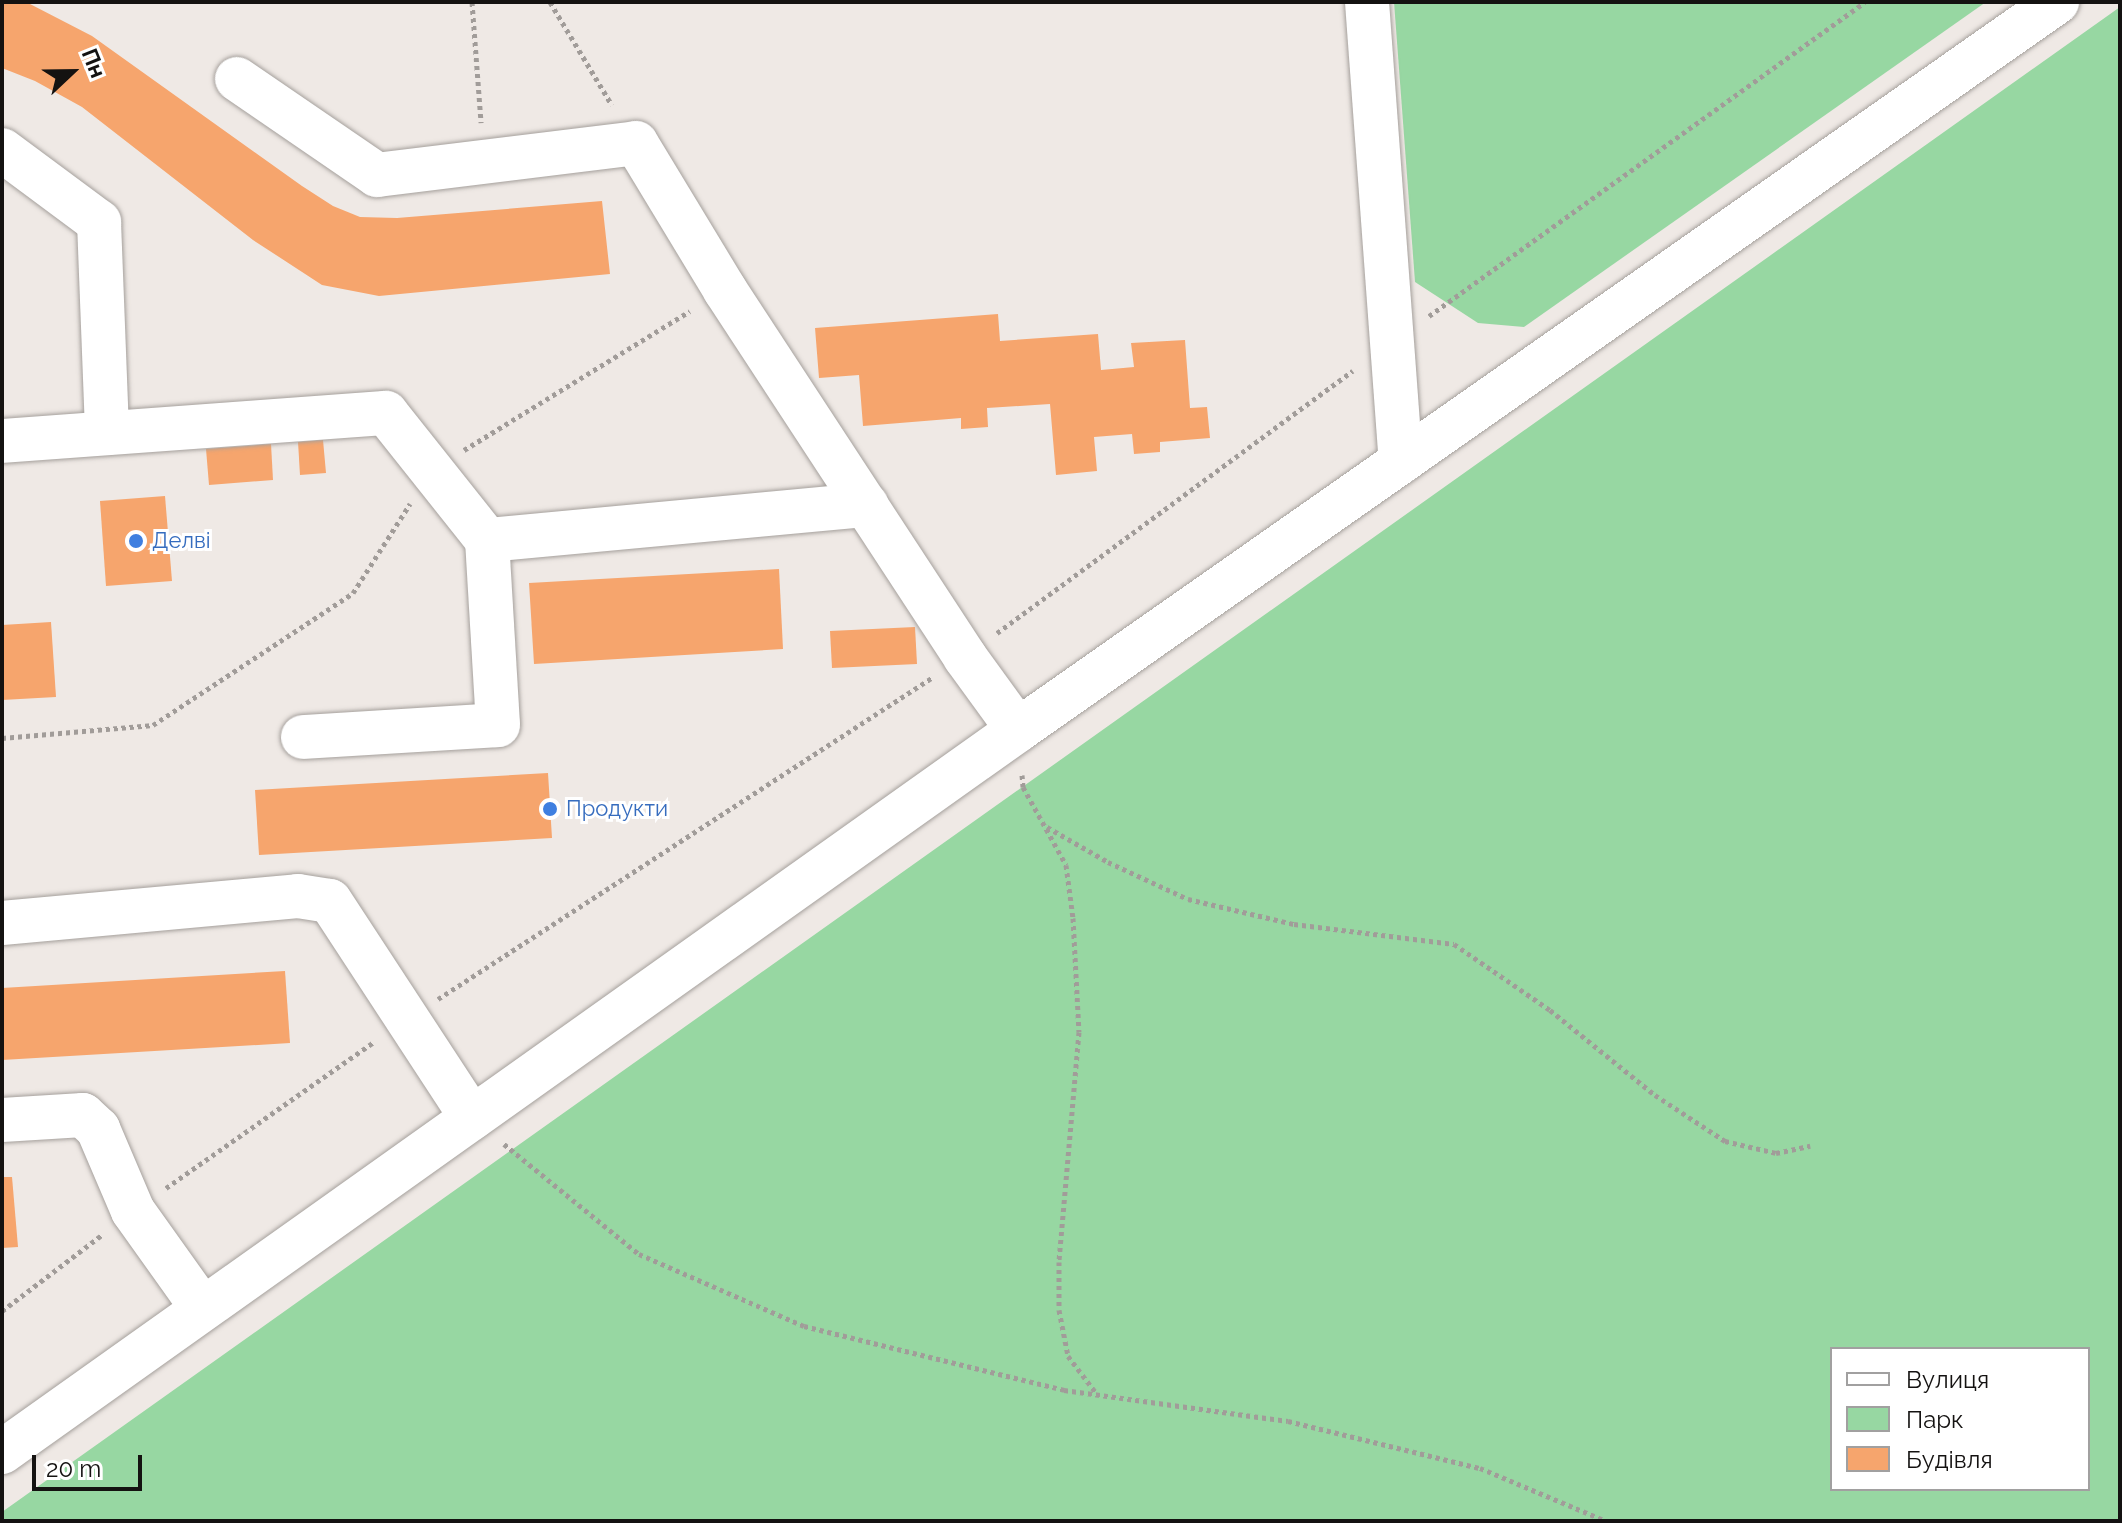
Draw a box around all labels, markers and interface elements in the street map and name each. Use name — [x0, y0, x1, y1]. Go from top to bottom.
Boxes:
north arrow — [32, 32, 112, 112]
text: Пн — [77, 45, 112, 81]
place label: Делві — [152, 528, 210, 554]
marker: Делві — [127, 532, 145, 550]
place label: Продукти — [566, 796, 668, 822]
marker: Продукти — [541, 800, 559, 818]
legend — [1830, 1347, 2090, 1491]
text: Вулиця — [1906, 1365, 1989, 1394]
text: Парк — [1906, 1405, 1964, 1434]
scale bar — [36, 1439, 146, 1489]
text: Будівля — [1906, 1445, 1993, 1474]
text: 20 m — [46, 1454, 101, 1483]

